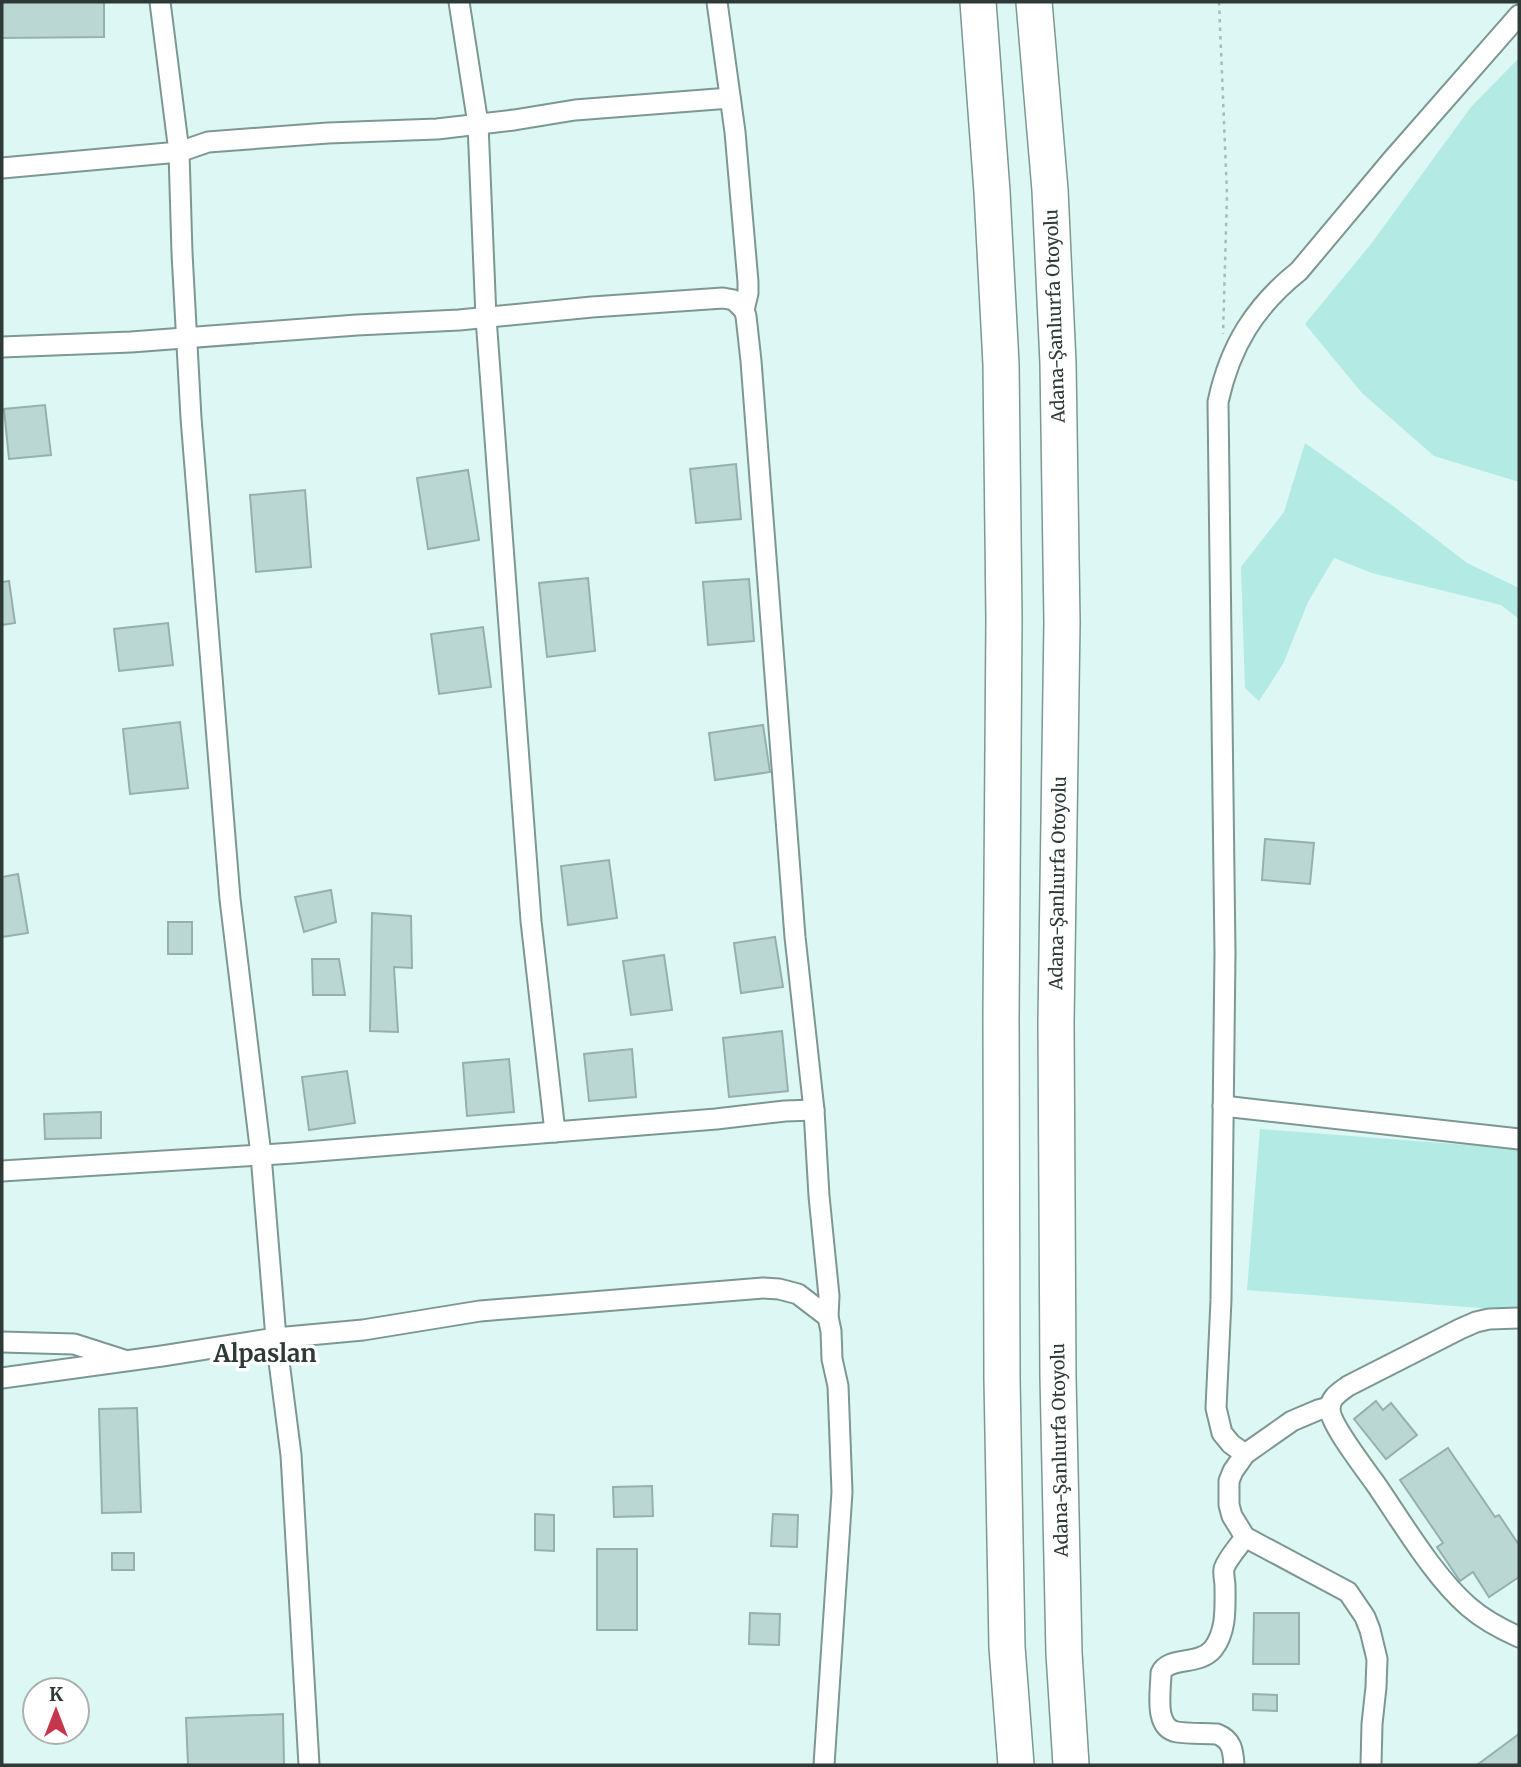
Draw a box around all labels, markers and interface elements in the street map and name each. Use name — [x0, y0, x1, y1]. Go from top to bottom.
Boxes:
street label: Adana-Şanlıurfa Otoyolu — [1039, 209, 1070, 424]
street label: Adana-Şanlıurfa Otoyolu — [1044, 776, 1071, 991]
district label: Alpaslan — [212, 1338, 317, 1369]
street label: Adana-Şanlıurfa Otoyolu — [1046, 1343, 1073, 1558]
north arrow — [21, 1676, 91, 1746]
text: K — [49, 1682, 64, 1706]

